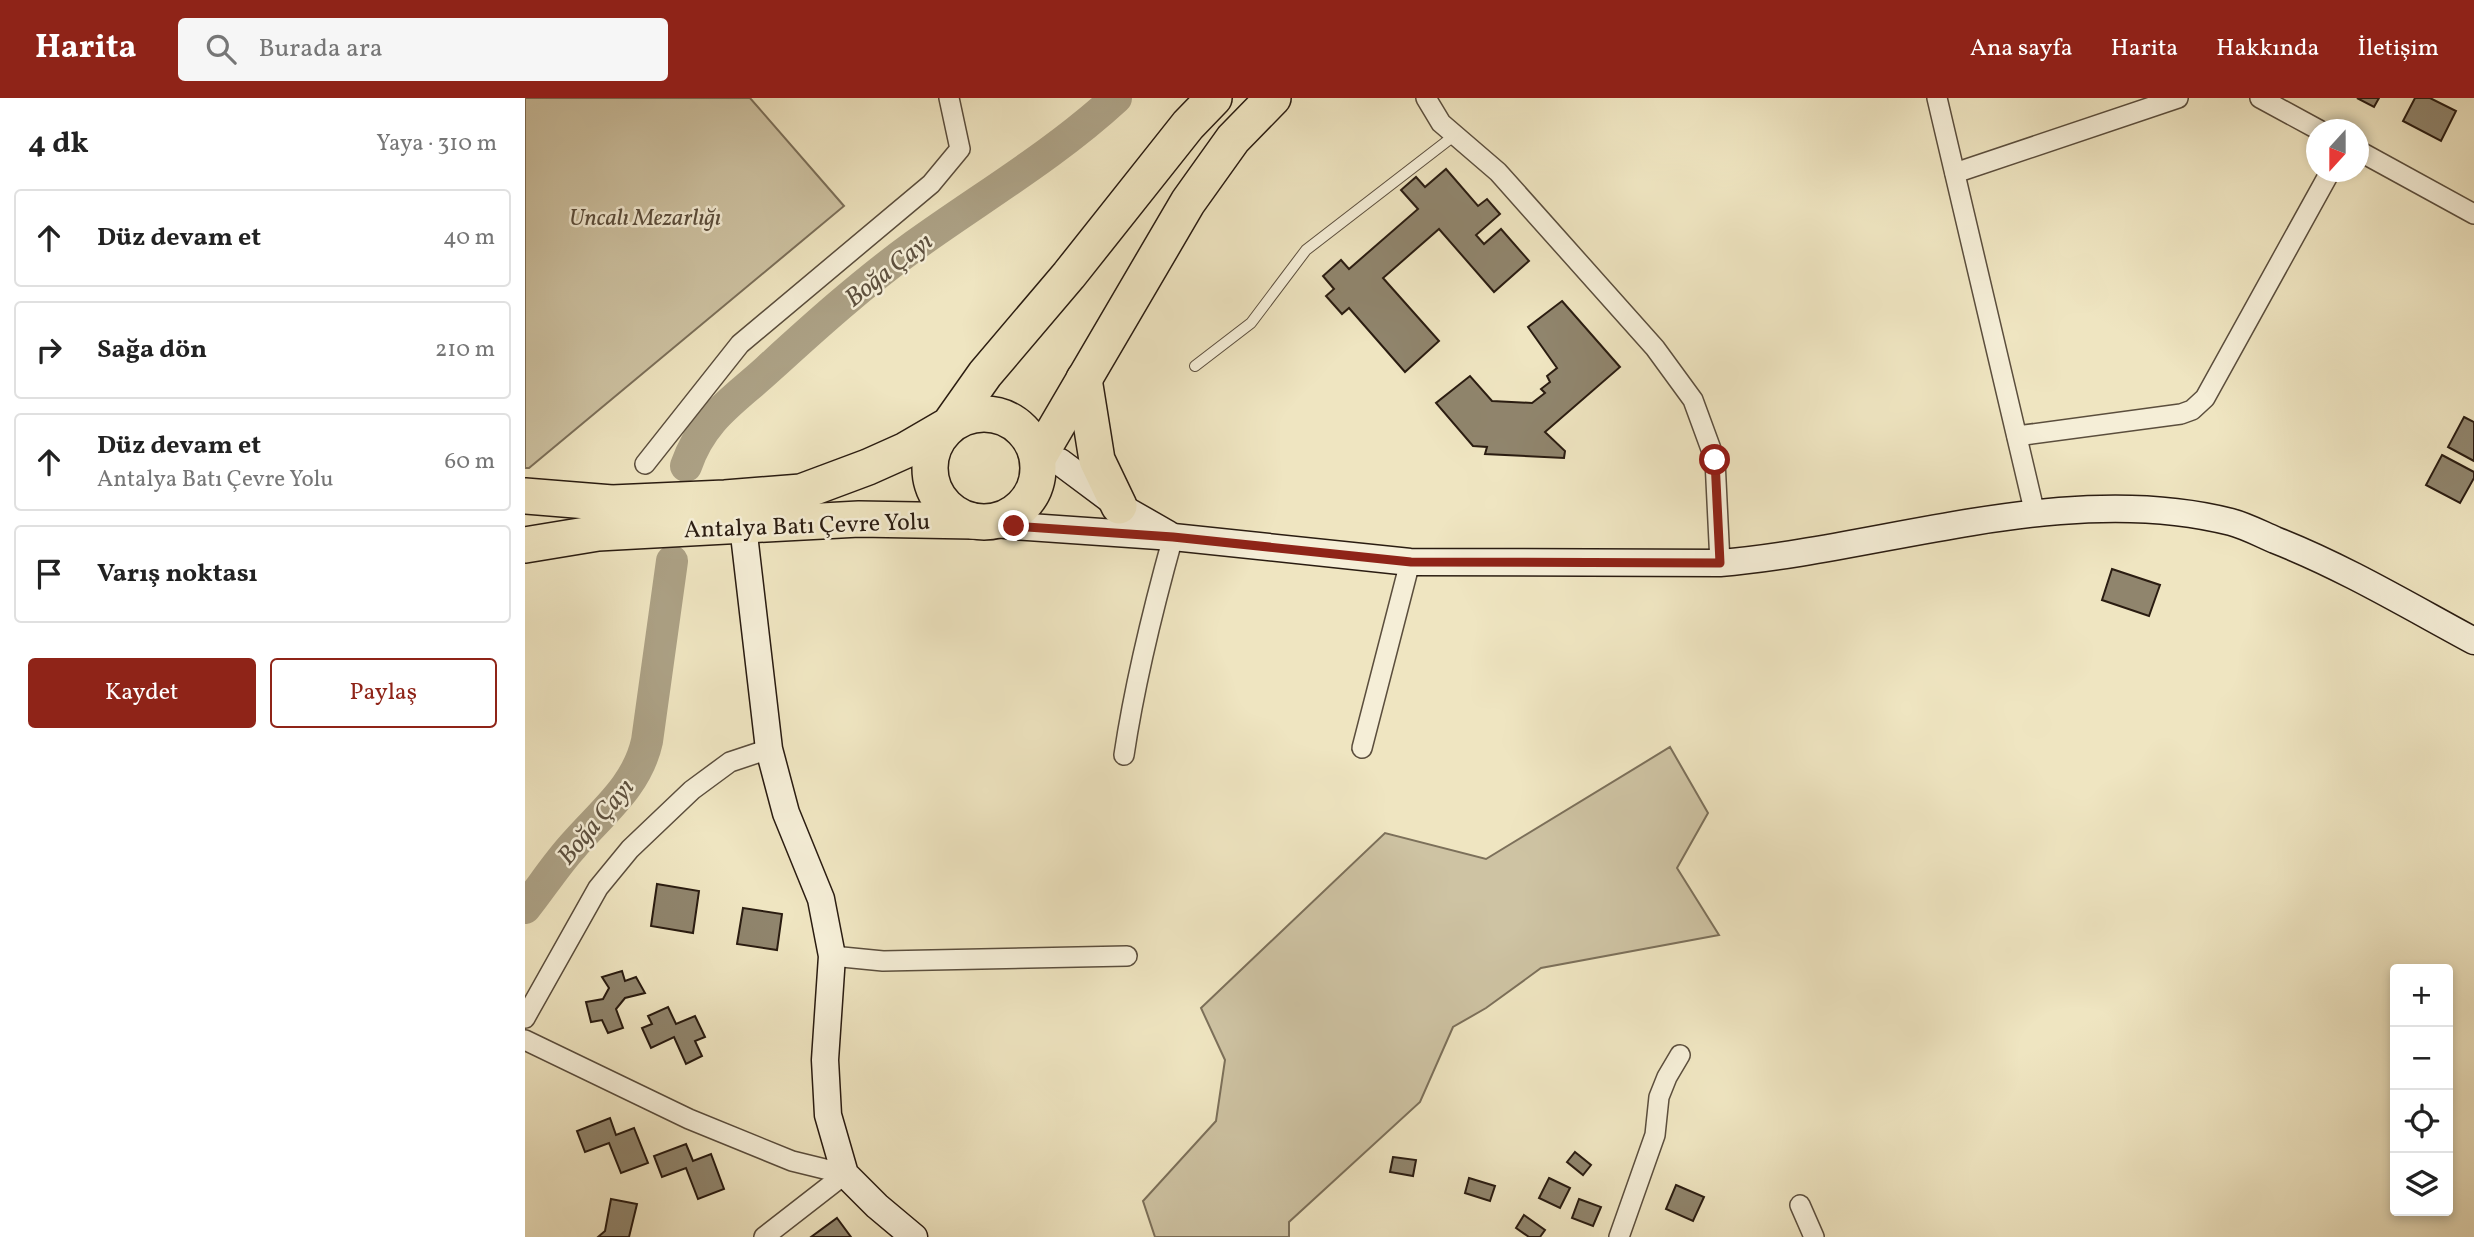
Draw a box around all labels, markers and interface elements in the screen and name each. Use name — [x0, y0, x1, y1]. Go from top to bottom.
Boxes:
search box — [178, 18, 668, 81]
text: Harita — [35, 26, 136, 72]
icon: search — [202, 30, 240, 68]
text: Burada ara — [258, 31, 383, 67]
text: Ana sayfa — [1970, 32, 2073, 66]
text: Harita — [2111, 32, 2178, 66]
text: Hakkında — [2216, 32, 2320, 66]
text: İletişim — [2358, 32, 2439, 66]
north arrow — [2306, 119, 2369, 182]
text: 4 dk — [28, 123, 89, 165]
text: Yaya · 310 m — [376, 128, 497, 160]
park label: Uncalı Mezarlığı — [569, 202, 721, 236]
icon: ahead — [30, 219, 68, 257]
text: Düz devam et — [97, 220, 261, 256]
text: 40 m — [443, 222, 495, 254]
water label: Boğa Çayı — [838, 225, 941, 316]
icon: right — [30, 331, 68, 369]
text: Sağa dön — [97, 332, 207, 368]
text: 210 m — [435, 334, 495, 366]
text: Düz devam et — [97, 428, 261, 464]
icon: ahead — [30, 443, 68, 481]
route start — [1699, 444, 1730, 475]
text: 60 m — [445, 446, 495, 478]
text: Antalya Batı Çevre Yolu — [97, 464, 333, 496]
street label: Antalya Batı Çevre Yolu — [683, 506, 931, 548]
route end — [998, 510, 1029, 541]
icon: arrive — [30, 555, 68, 593]
text: Varış noktası — [97, 556, 258, 592]
button: Kaydet — [28, 658, 256, 728]
button: Paylaş — [270, 658, 497, 728]
water label: Boğa Çayı — [550, 771, 643, 873]
map controls — [2390, 964, 2453, 1216]
button: + — [2390, 964, 2453, 1027]
button: − — [2390, 1027, 2453, 1090]
button: locate — [2390, 1090, 2453, 1153]
button: layers — [2390, 1153, 2453, 1216]

